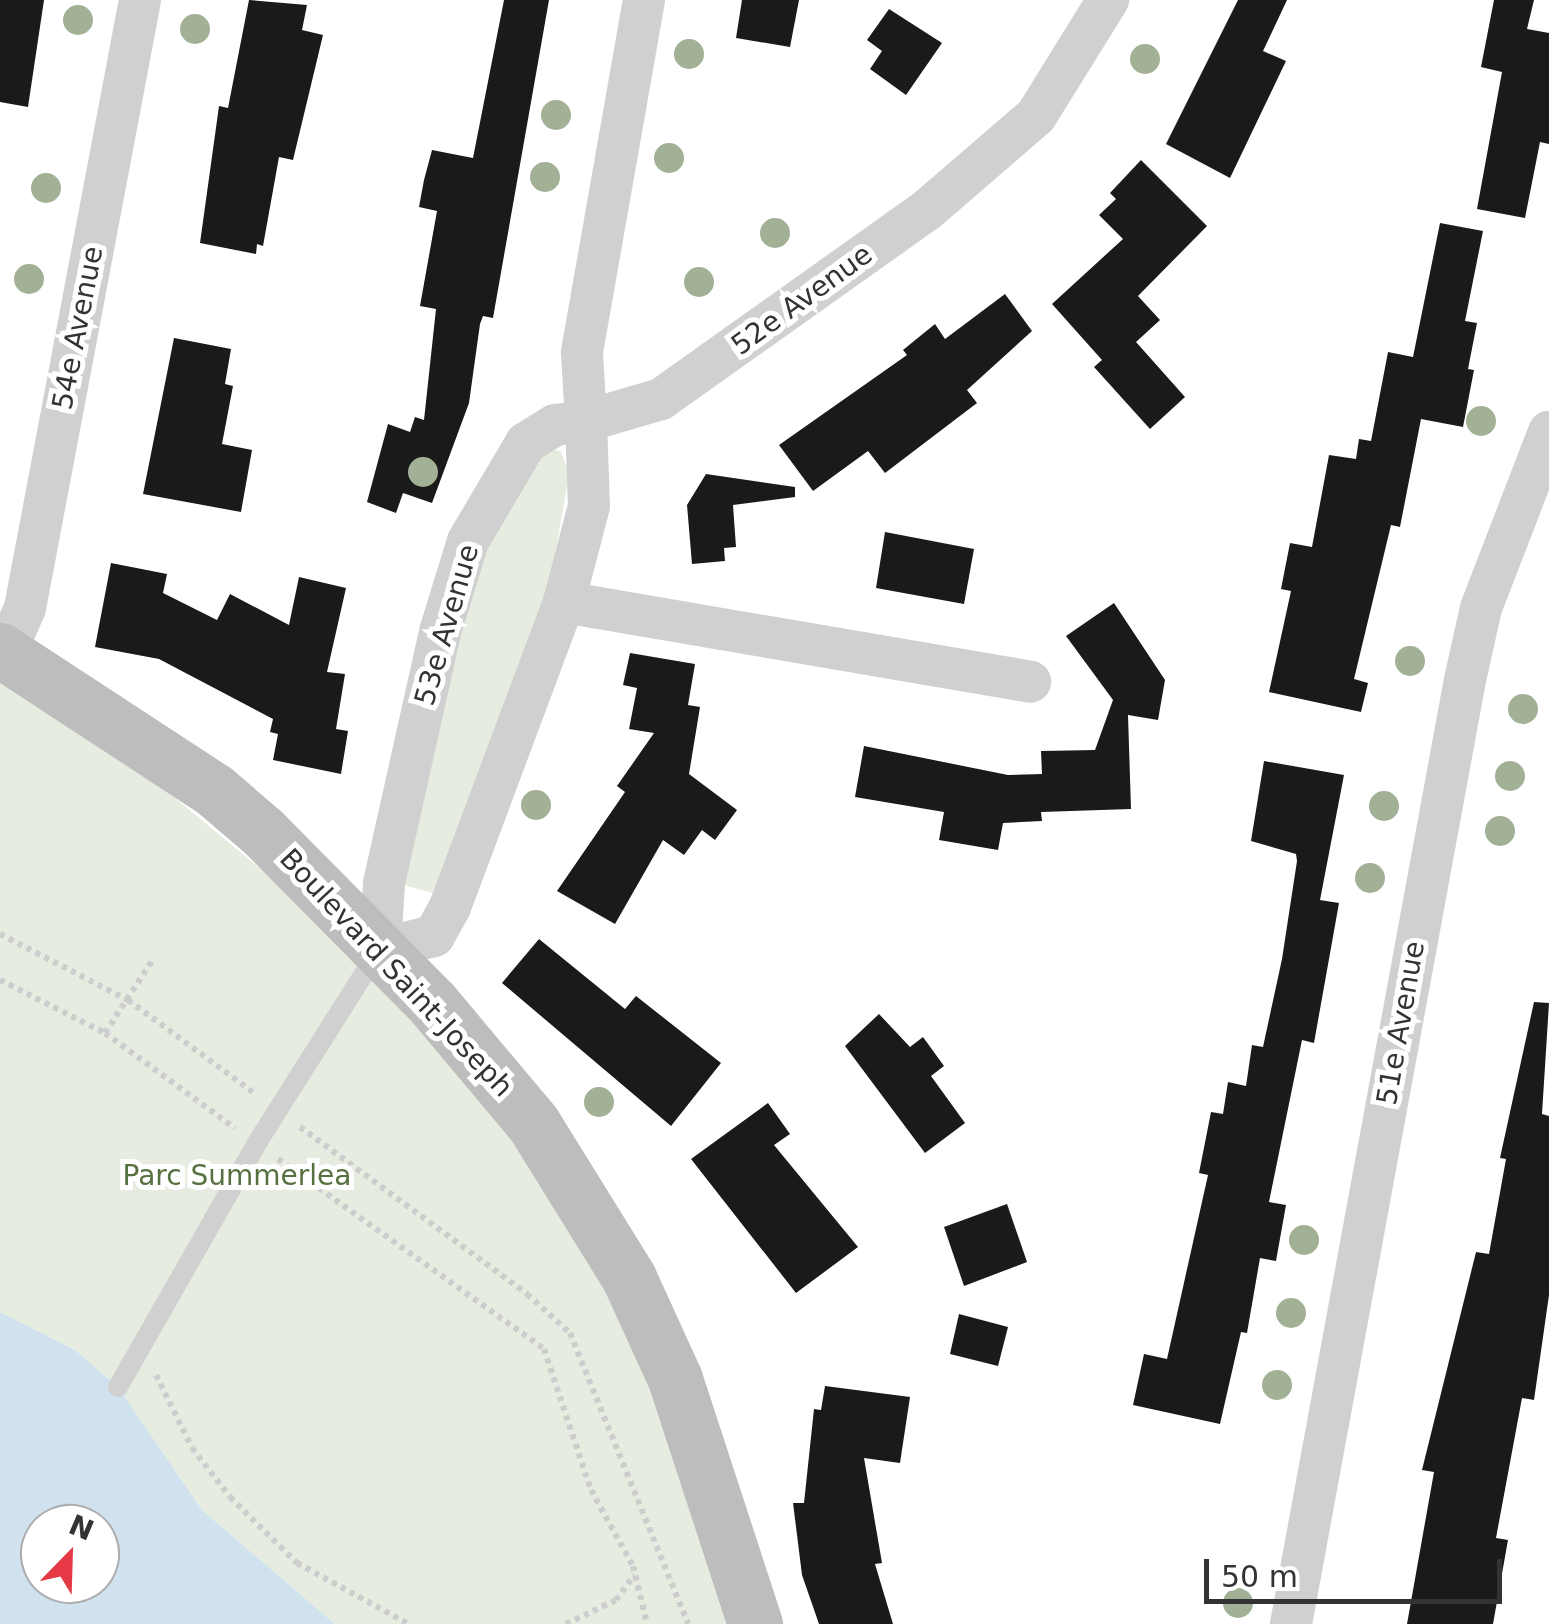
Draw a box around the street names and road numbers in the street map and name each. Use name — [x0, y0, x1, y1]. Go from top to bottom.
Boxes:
street label: 52e Avenue — [725, 238, 879, 362]
street label: 54e Avenue — [46, 243, 110, 413]
street label: 53e Avenue — [408, 541, 486, 709]
street label: Boulevard Saint-Joseph — [272, 842, 520, 1104]
street label: 51e Avenue — [1370, 938, 1432, 1108]

